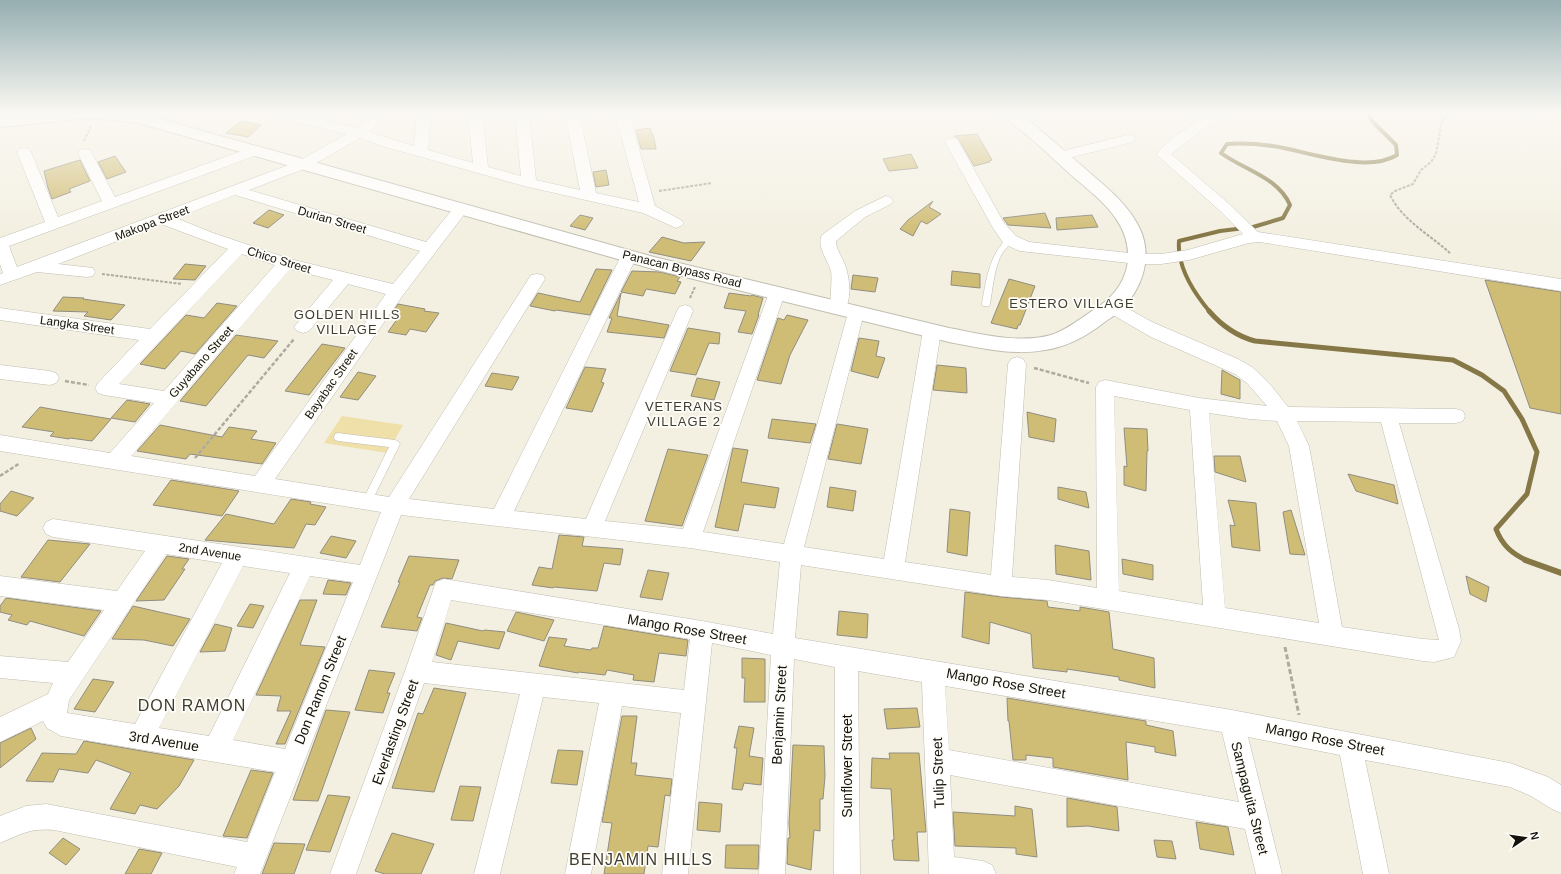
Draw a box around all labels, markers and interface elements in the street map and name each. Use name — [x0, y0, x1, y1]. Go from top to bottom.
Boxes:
street label: Makopa Street — [113, 202, 192, 244]
street label: Durian Street — [296, 204, 369, 237]
street label: Chico Street — [245, 244, 313, 277]
street label: Panacan Bypass Road — [621, 247, 743, 291]
district label: ESTERO VILLAGE — [1009, 296, 1135, 311]
district label: GOLDEN HILLS VILLAGE — [294, 307, 400, 337]
street label: Langka Street — [39, 313, 116, 337]
street label: Guyabano Street — [166, 323, 236, 401]
street label: Bayabac Street — [302, 346, 361, 422]
district label: VETERANS VILLAGE 2 — [645, 399, 723, 429]
street label: 2nd Avenue — [178, 540, 243, 564]
street label: Mango Rose Street — [626, 611, 748, 647]
street label: Don Ramon Street — [291, 633, 349, 747]
street label: Benjamin Street — [768, 665, 790, 765]
street label: Mango Rose Street — [945, 665, 1067, 701]
street label: Everlasting Street — [369, 677, 421, 787]
district label: DON RAMON — [138, 697, 246, 714]
street label: Sunflower Street — [839, 714, 855, 818]
street label: Mango Rose Street — [1264, 720, 1386, 758]
street label: 3rd Avenue — [128, 728, 200, 754]
street label: Tulip Street — [929, 737, 947, 809]
street label: Sampaguita Street — [1228, 740, 1272, 856]
north arrow — [1505, 818, 1545, 858]
text: N — [1528, 831, 1541, 841]
district label: BENJAMIN HILLS — [569, 851, 713, 868]

